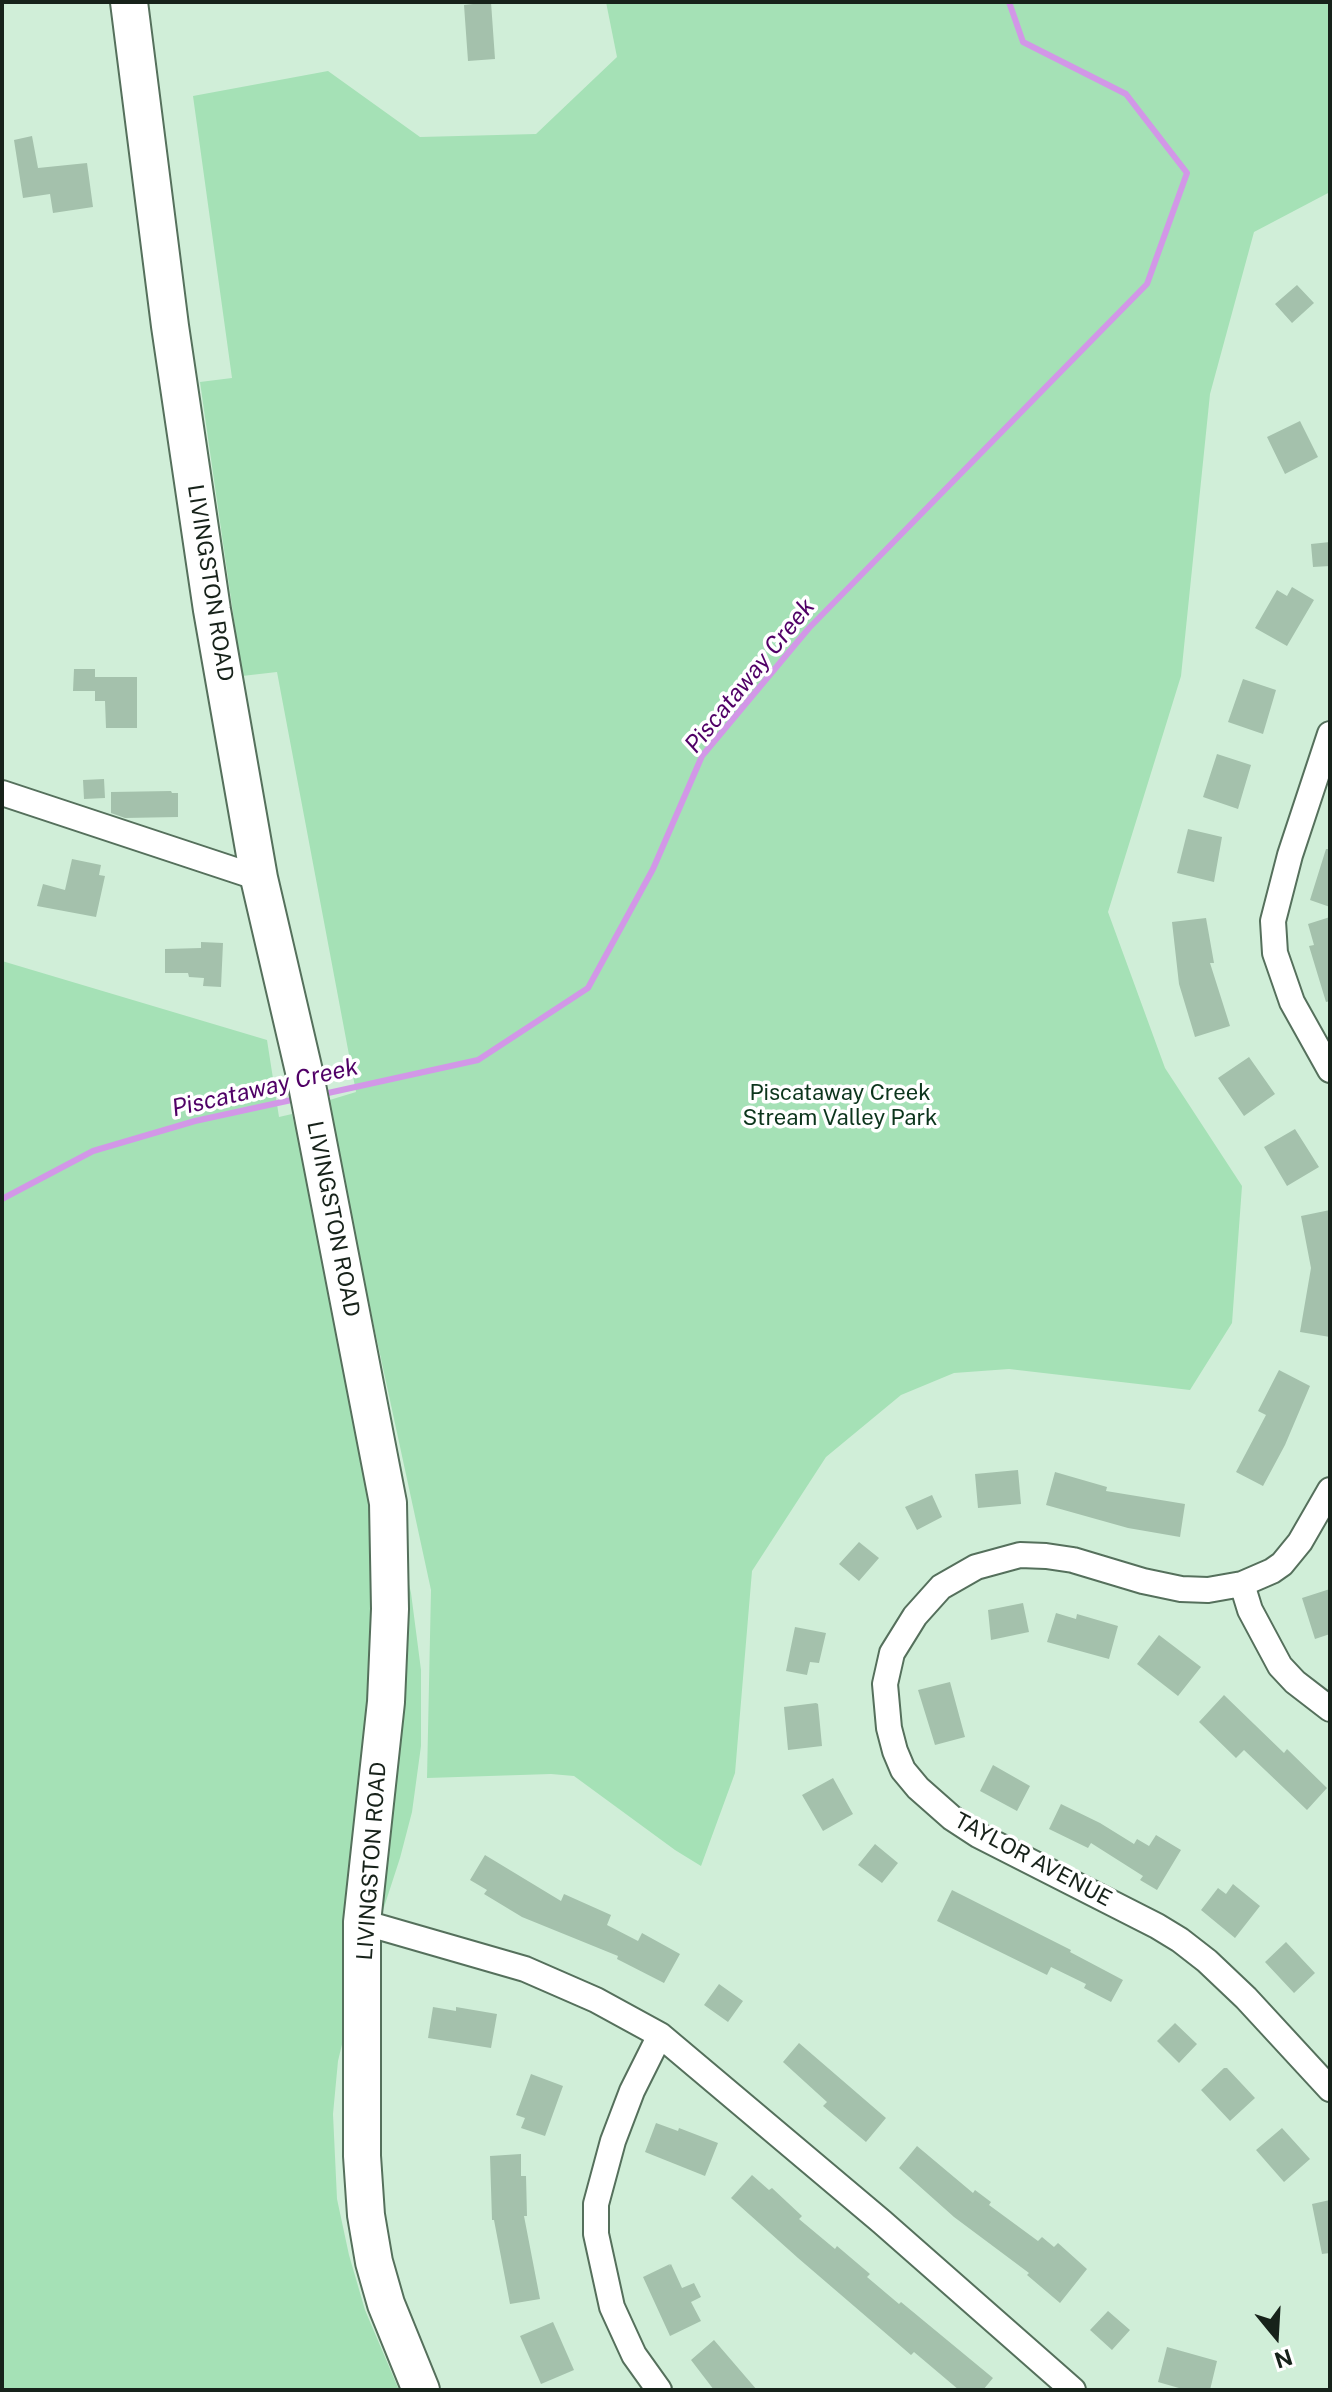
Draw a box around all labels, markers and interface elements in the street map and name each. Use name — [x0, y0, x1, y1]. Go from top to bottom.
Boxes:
street label: LIVINGSTON ROAD — [181, 483, 239, 683]
water label: Piscataway Creek — [679, 593, 821, 759]
water label: Piscataway Creek — [169, 1053, 361, 1123]
park label: Piscataway Creek Stream Valley Park — [743, 1080, 937, 1132]
street label: LIVINGSTON ROAD — [301, 1119, 365, 1319]
street label: LIVINGSTON ROAD — [352, 1761, 392, 1961]
street label: TAYLOR AVENUE — [950, 1807, 1116, 1913]
north arrow — [1236, 2296, 1316, 2376]
text: N — [1271, 2344, 1296, 2374]

